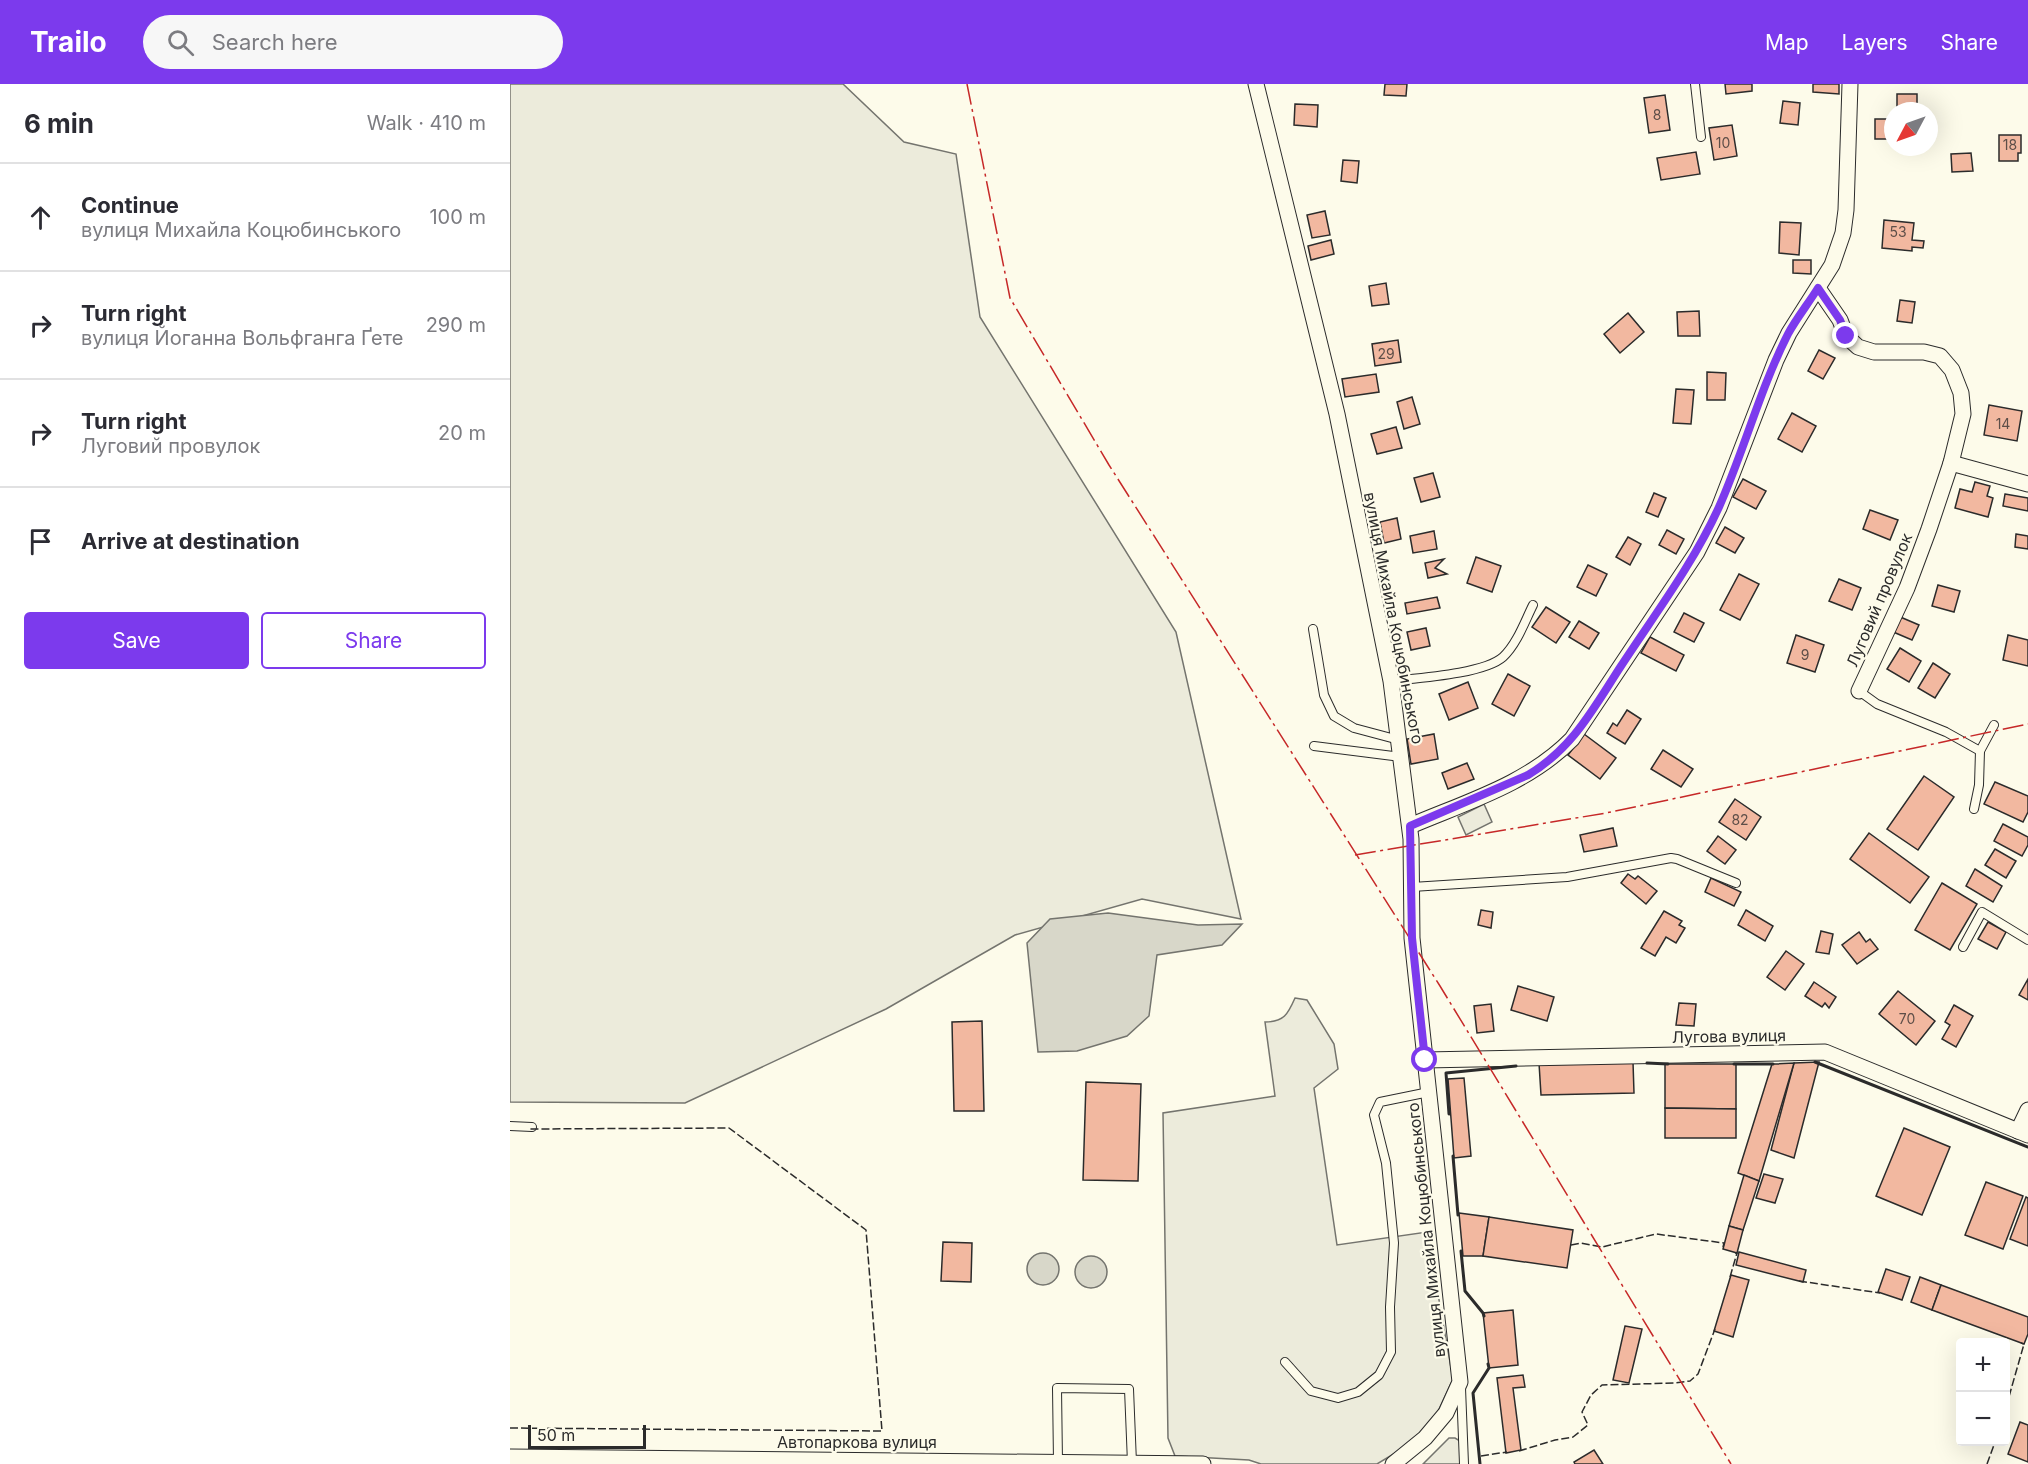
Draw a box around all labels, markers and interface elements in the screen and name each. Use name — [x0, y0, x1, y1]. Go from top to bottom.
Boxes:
search box — [143, 15, 563, 69]
text: Trailo — [30, 25, 107, 59]
icon: search — [164, 26, 197, 59]
text: Search here — [212, 29, 338, 55]
text: Map — [1765, 30, 1809, 55]
text: Layers — [1842, 30, 1908, 55]
text: Share — [1941, 30, 1998, 55]
north arrow — [1884, 102, 1938, 156]
house number: 8 — [1653, 106, 1661, 123]
text: 6 min — [24, 108, 94, 139]
text: Walk · 410 m — [367, 111, 486, 135]
house number: 10 — [1716, 134, 1730, 151]
house number: 18 — [2003, 136, 2017, 153]
text: Continue — [81, 192, 179, 218]
icon: ahead — [24, 201, 57, 234]
text: 100 m — [429, 205, 486, 229]
text: вулиця Михайла Коцюбинського — [81, 218, 401, 242]
house number: 53 — [1889, 223, 1907, 240]
text: Turn right — [81, 300, 187, 326]
icon: right — [24, 309, 57, 342]
text: 290 m — [426, 313, 486, 337]
route end — [1832, 322, 1858, 348]
text: вулиця Йоганна Вольфганга Ґете — [81, 326, 403, 350]
house number: 29 — [1377, 345, 1395, 362]
text: Turn right — [81, 408, 187, 434]
house number: 14 — [1996, 415, 2010, 432]
icon: right — [24, 417, 57, 450]
text: 20 m — [438, 421, 486, 445]
text: Луговий провулок — [81, 434, 260, 458]
street label: вулиця Михайла Коцюбинського — [1360, 490, 1428, 746]
icon: arrive — [24, 525, 57, 558]
text: Arrive at destination — [81, 528, 300, 554]
street label: Луговий провулок — [1842, 530, 1916, 670]
button: Save — [24, 612, 249, 669]
button: Share — [261, 612, 486, 669]
house number: 9 — [1801, 646, 1809, 663]
house number: 82 — [1731, 811, 1749, 828]
house number: 70 — [1899, 1010, 1915, 1027]
street label: Лугова вулиця — [1672, 1025, 1786, 1047]
route start — [1411, 1046, 1437, 1072]
street label: вулиця Михайла Коцюбинського — [1403, 1102, 1449, 1358]
map controls — [1956, 1338, 2010, 1446]
button: + — [1956, 1338, 2010, 1392]
button: − — [1956, 1392, 2010, 1446]
scale bar — [528, 1422, 646, 1450]
text: 50 m — [537, 1425, 575, 1445]
street label: Автопаркова вулиця — [777, 1432, 937, 1452]

